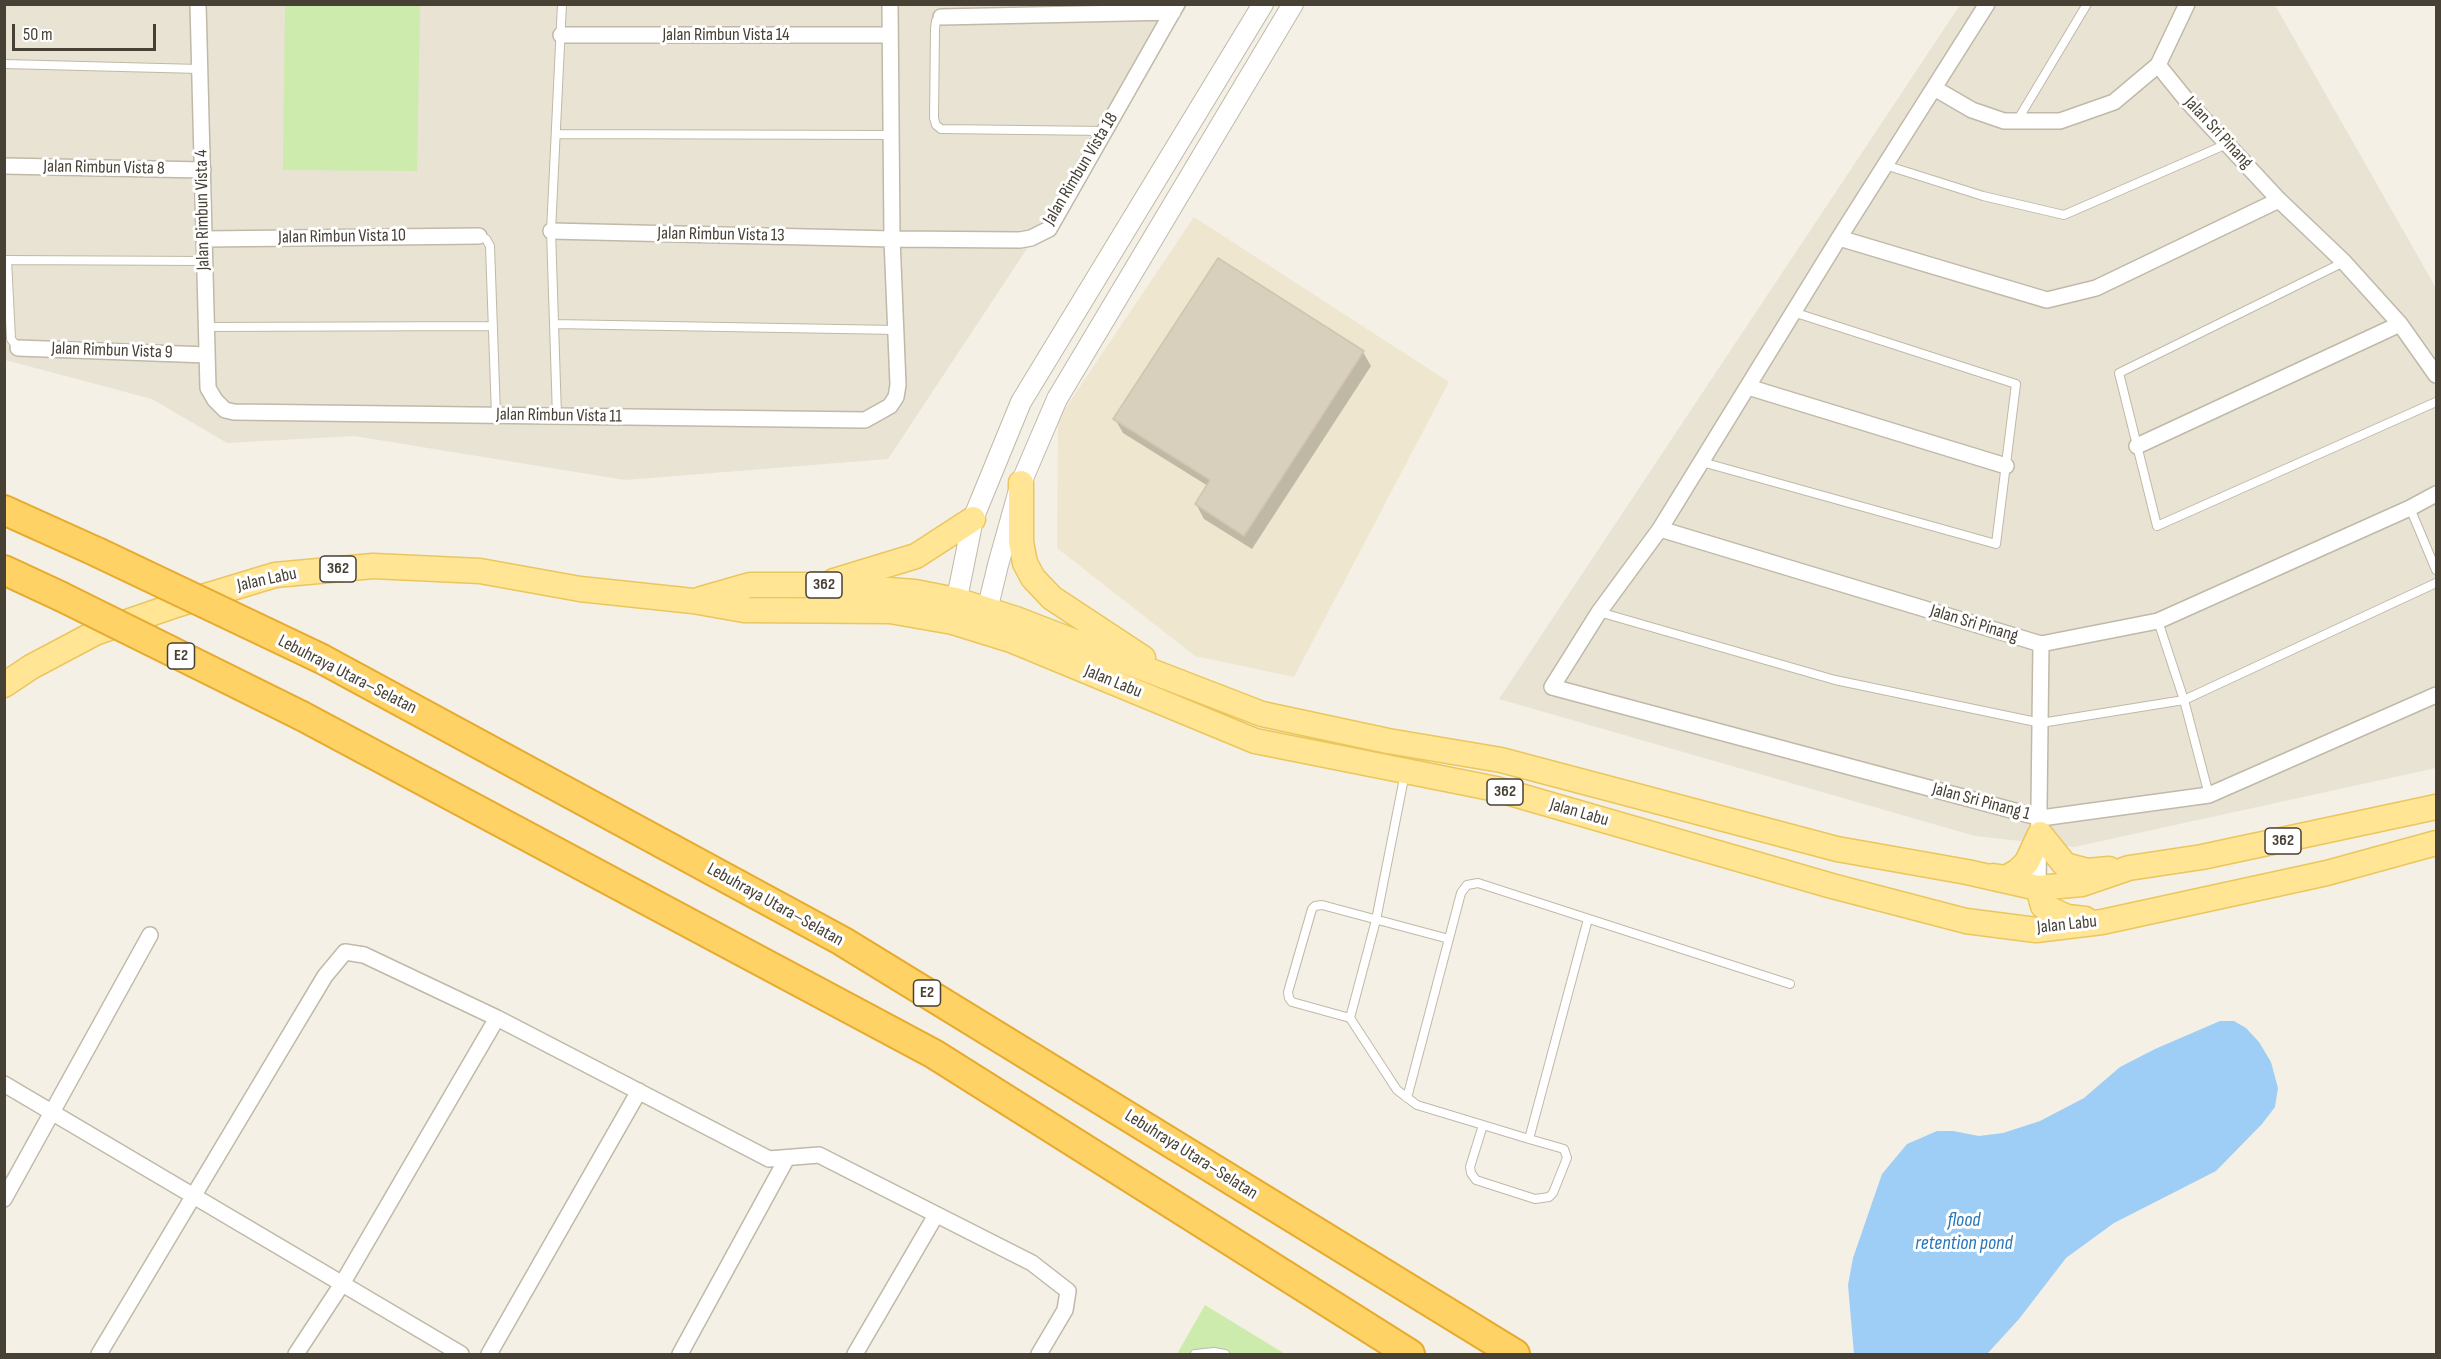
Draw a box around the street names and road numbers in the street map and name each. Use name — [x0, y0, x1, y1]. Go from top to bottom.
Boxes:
street label: Jalan Rimbun Vista 14 — [662, 24, 790, 46]
street label: Jalan Sri Pinang — [2179, 92, 2257, 174]
street label: Jalan Rimbun Vista 18 — [1039, 109, 1123, 229]
street label: Jalan Rimbun Vista 4 — [191, 149, 215, 271]
street label: Jalan Rimbun Vista 8 — [43, 156, 165, 180]
street label: Jalan Rimbun Vista 13 — [657, 223, 785, 247]
street label: Jalan Rimbun Vista 10 — [278, 225, 406, 249]
street label: Jalan Rimbun Vista 9 — [51, 338, 173, 364]
street label: Jalan Rimbun Vista 11 — [496, 404, 622, 428]
road number: 362 — [320, 556, 356, 582]
street label: Jalan Labu — [235, 563, 299, 597]
road number: 362 — [806, 572, 842, 598]
street label: Jalan Sri Pinang — [1927, 600, 2021, 648]
street label: Lebuhraya Utara–Selatan — [274, 631, 420, 719]
road number: E2 — [168, 643, 195, 669]
street label: Jalan Labu — [1081, 661, 1145, 703]
road number: 362 — [1487, 779, 1523, 805]
street label: Jalan Sri Pinang 1 — [1930, 779, 2032, 825]
street label: Jalan Labu — [1547, 794, 1611, 832]
road number: 362 — [2265, 828, 2301, 854]
street label: Lebuhraya Utara–Selatan — [703, 859, 847, 951]
street label: Jalan Labu — [2036, 911, 2098, 939]
road number: E2 — [914, 980, 940, 1006]
street label: Lebuhraya Utara–Selatan — [1121, 1105, 1261, 1205]

